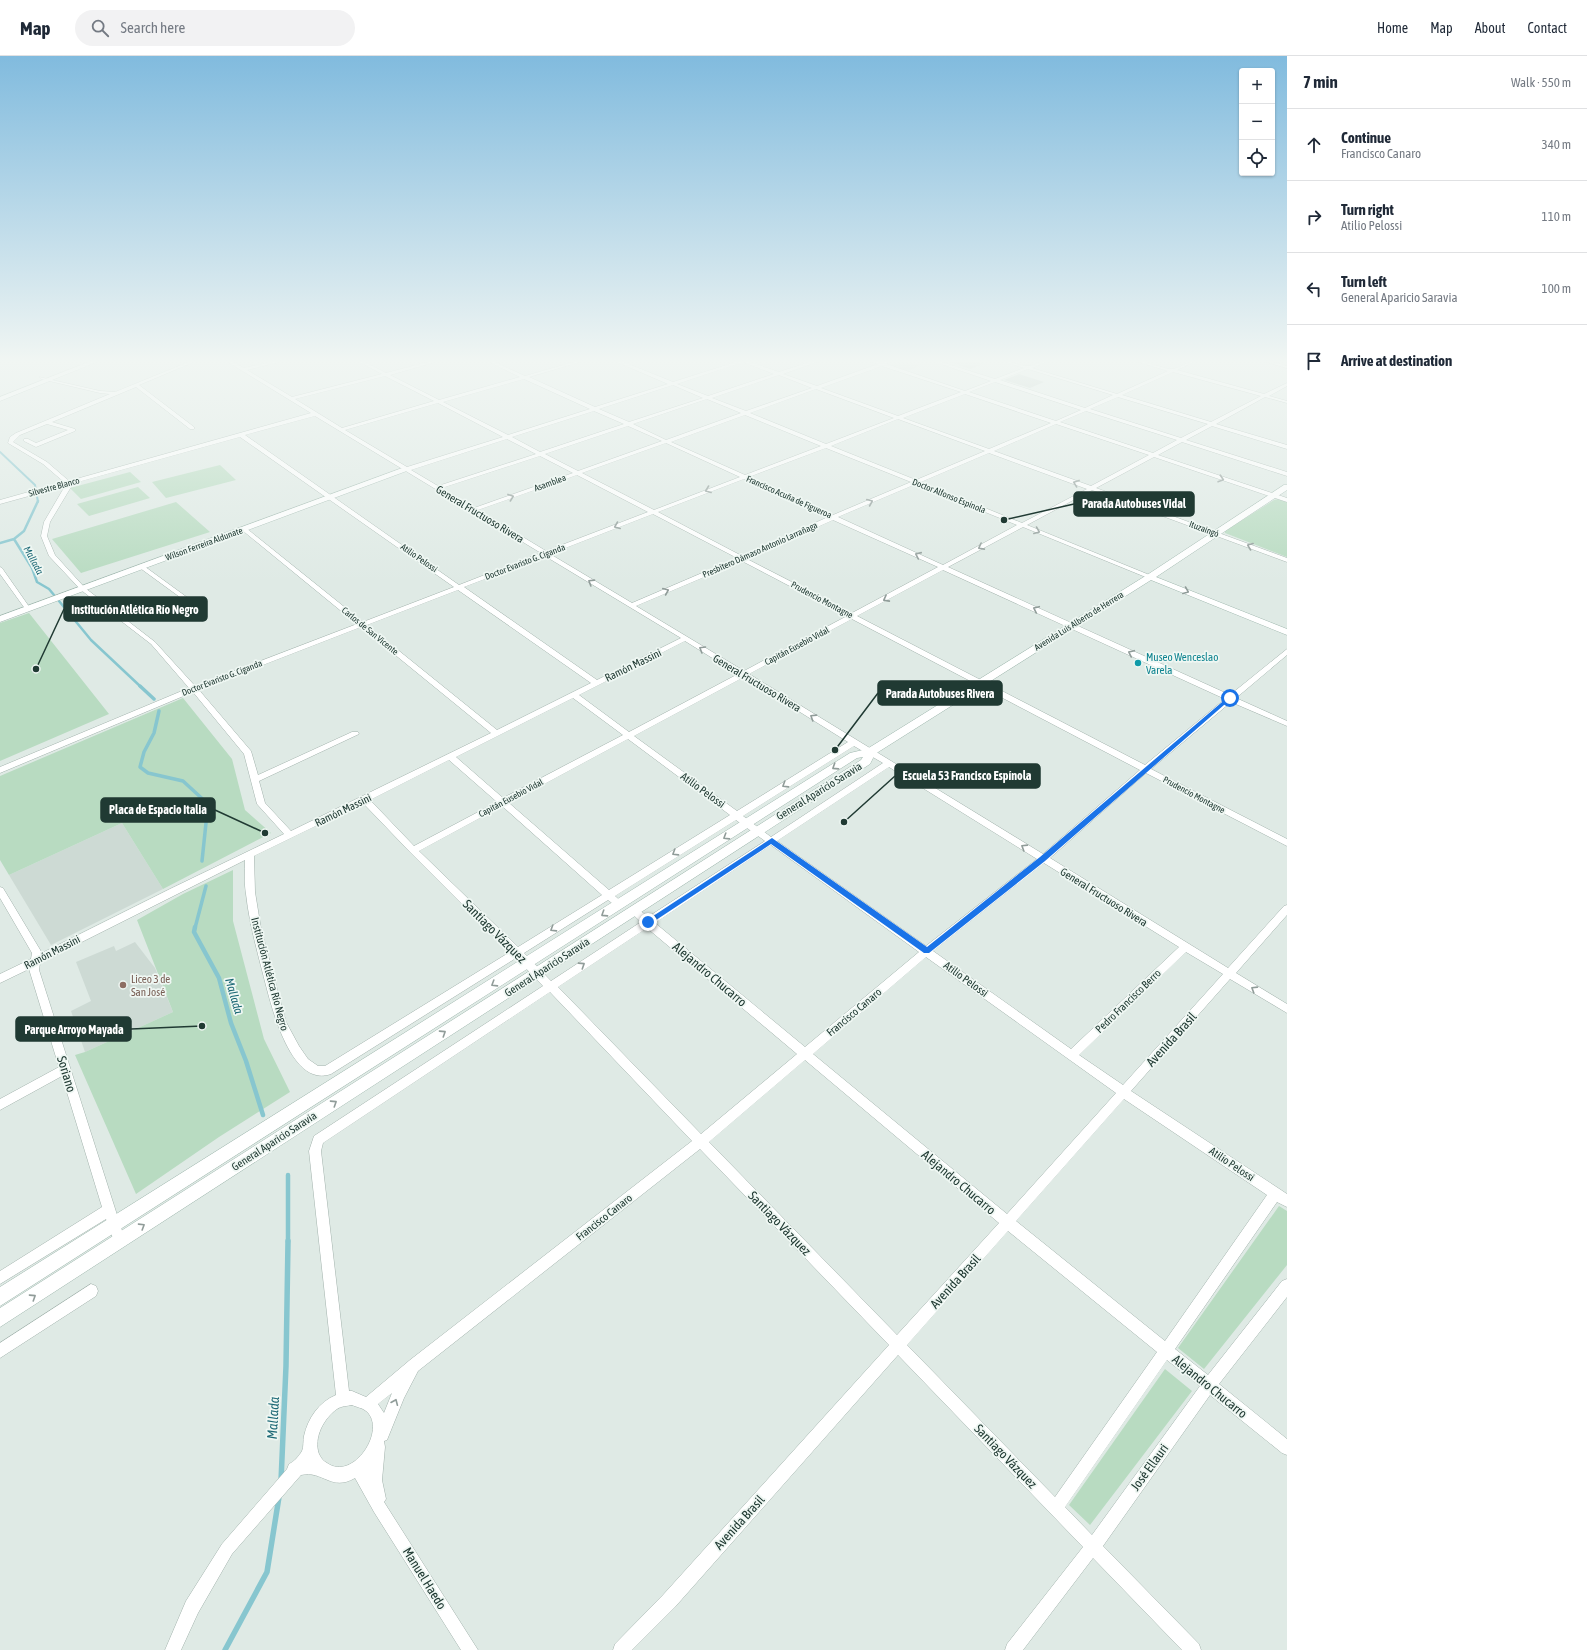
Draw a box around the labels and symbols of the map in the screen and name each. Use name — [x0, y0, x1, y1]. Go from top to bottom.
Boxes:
street label: Asamblea — [533, 473, 567, 493]
street label: Francisco Acuña de Figueroa — [745, 474, 833, 520]
one-way arrow — [1218, 474, 1225, 483]
street label: Silvestre Blanco — [27, 475, 81, 499]
street label: Doctor Alfonso Espínola — [911, 477, 987, 515]
one-way arrow — [1072, 479, 1079, 488]
street label: General Fructuoso Rivera — [434, 483, 526, 545]
one-way arrow — [705, 486, 712, 494]
callout: Parada Autobuses Vidal — [1074, 492, 1194, 516]
one-way arrow — [507, 494, 514, 502]
text: Parada Autobuses Vidal — [1082, 497, 1187, 511]
one-way arrow — [866, 498, 873, 506]
street label: Ituzaingó — [1188, 519, 1220, 539]
street label: Presbítero Dámaso Antonio Larrañaga — [701, 520, 819, 580]
one-way arrow — [614, 521, 622, 529]
street label: Wilson Ferreira Aldunate — [164, 525, 244, 563]
one-way arrow — [1034, 527, 1041, 535]
street label: Atilio Pelossi — [399, 542, 439, 574]
street label: Doctor Evaristo G. Ciganda — [483, 542, 567, 582]
one-way arrow — [978, 543, 985, 550]
one-way arrow — [1247, 543, 1254, 551]
water label: Mallada — [22, 544, 46, 577]
one-way arrow — [915, 552, 922, 560]
one-way arrow — [588, 579, 595, 586]
street label: Prudencio Montagne — [789, 579, 855, 621]
one-way arrow — [662, 587, 669, 595]
one-way arrow — [1183, 587, 1190, 595]
street label: Avenida Luis Alberto de Herrera — [1033, 589, 1125, 653]
one-way arrow — [883, 594, 890, 601]
callout: Institución Atlética Río Negro — [64, 597, 207, 621]
text: Institución Atlética Río Negro — [71, 603, 199, 617]
street label: Carlos de San Vicente — [340, 605, 400, 657]
one-way arrow — [1033, 606, 1040, 614]
street label: Capitán Eusebio Vidal — [763, 625, 831, 667]
street label: Ramón Massini — [603, 646, 663, 684]
one-way arrow — [699, 647, 706, 654]
one-way arrow — [1127, 649, 1134, 657]
place label: Museo Wenceslao Varela — [1146, 651, 1218, 676]
street label: General Fructuoso Rivera — [711, 652, 803, 714]
street label: Doctor Evaristo G. Ciganda — [180, 658, 264, 698]
marker: Museo Wenceslao Varela — [1133, 658, 1143, 668]
callout: Parada Autobuses Rivera — [878, 681, 1002, 705]
text: Parada Autobuses Rivera — [886, 687, 995, 701]
route start — [1221, 689, 1239, 707]
one-way arrow — [810, 714, 817, 722]
street label: General Aparicio Saravia — [774, 760, 864, 822]
one-way arrow — [832, 763, 839, 770]
callout: Escuela 53 Francisco Espínola — [895, 764, 1040, 788]
text: Escuela 53 Francisco Espínola — [903, 769, 1032, 783]
street label: Atilio Pelossi — [679, 770, 727, 810]
street label: Prudencio Montagne — [1161, 774, 1227, 816]
street label: Capitán Eusebio Vidal — [477, 777, 545, 819]
one-way arrow — [782, 780, 789, 787]
street label: Ramón Massini — [313, 791, 373, 829]
callout: Placa de Espacio Italia — [101, 798, 215, 822]
text: Placa de Espacio Italia — [109, 803, 207, 817]
one-way arrow — [723, 833, 730, 840]
one-way arrow — [1021, 845, 1028, 852]
one-way arrow — [672, 849, 679, 856]
street label: General Fructuoso Rivera — [1058, 865, 1150, 929]
street label: Santiago Vázquez — [460, 897, 530, 966]
one-way arrow — [601, 910, 608, 917]
route end — [639, 913, 657, 931]
street label: Institución Atlética Río Negro — [249, 916, 291, 1032]
one-way arrow — [550, 925, 557, 932]
street label: Ramón Massini — [22, 933, 82, 971]
street label: General Aparicio Saravia — [502, 935, 592, 999]
street label: Alejandro Chucarro — [670, 939, 750, 1010]
street label: Atilio Pelossi — [942, 959, 990, 999]
one-way arrow — [578, 963, 585, 970]
street label: Pedro Francisco Berro — [1093, 967, 1163, 1035]
place label: Liceo 3 de San José — [131, 973, 170, 998]
water label: Mallada — [222, 976, 246, 1016]
one-way arrow — [491, 979, 498, 987]
marker: Liceo 3 de San José — [118, 980, 128, 990]
street label: Francisco Canaro — [824, 986, 884, 1038]
one-way arrow — [1251, 986, 1258, 993]
street label: Avenida Brasil — [1143, 1009, 1200, 1069]
callout: Parque Arroyo Mayada — [16, 1017, 131, 1041]
text: Parque Arroyo Mayada — [24, 1023, 124, 1037]
one-way arrow — [439, 1030, 446, 1038]
street label: Soriano — [54, 1054, 79, 1094]
one-way arrow — [330, 1100, 337, 1108]
street label: General Aparicio Saravia — [229, 1109, 319, 1173]
street label: Atilio Pelossi — [1207, 1145, 1257, 1183]
street label: Alejandro Chucarro — [919, 1147, 999, 1218]
street label: Santiago Vázquez — [745, 1188, 814, 1259]
street label: Francisco Canaro — [574, 1191, 634, 1243]
one-way arrow — [138, 1223, 145, 1231]
street label: Avenida Brasil — [927, 1251, 984, 1311]
one-way arrow — [28, 1295, 35, 1302]
street label: Alejandro Chucarro — [1169, 1352, 1250, 1421]
water label: Mallada — [264, 1396, 282, 1440]
one-way arrow — [391, 1398, 399, 1405]
street label: Santiago Vázquez — [971, 1421, 1040, 1492]
street label: José Ellauri — [1127, 1441, 1171, 1494]
street label: Avenida Brasil — [711, 1492, 768, 1552]
street label: Manuel Haedo — [400, 1545, 450, 1612]

